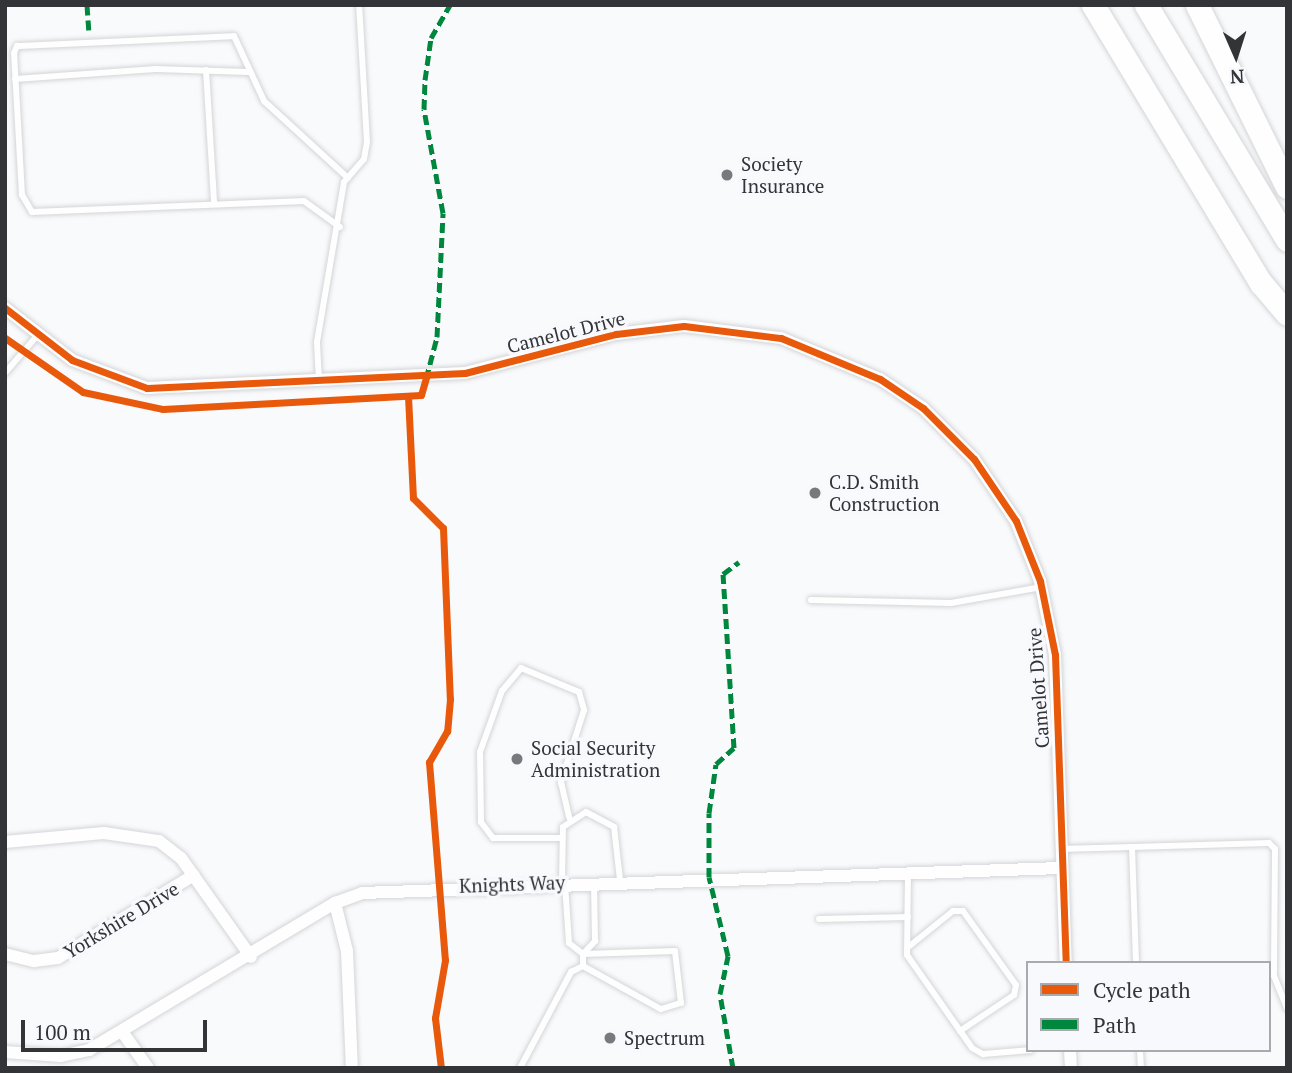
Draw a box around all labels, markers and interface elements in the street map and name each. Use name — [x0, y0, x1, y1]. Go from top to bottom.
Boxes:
north arrow — [1201, 21, 1271, 91]
text: N — [1229, 65, 1245, 90]
place label: Society Insurance — [741, 153, 824, 197]
marker: Society Insurance — [719, 167, 735, 183]
street label: Camelot Drive — [505, 306, 627, 358]
place label: C.D. Smith Construction — [829, 471, 939, 515]
marker: C.D. Smith Construction — [807, 485, 823, 501]
street label: Camelot Drive — [1022, 627, 1054, 749]
place label: Social Security Administration — [531, 737, 660, 781]
marker: Social Security Administration — [509, 751, 525, 767]
street label: Knights Way — [459, 871, 565, 897]
street label: Yorkshire Drive — [59, 877, 183, 963]
legend — [1026, 961, 1271, 1052]
text: Cycle path — [1093, 976, 1191, 1004]
scale bar — [24, 1006, 210, 1050]
text: Path — [1093, 1011, 1136, 1039]
text: 100 m — [34, 1018, 91, 1046]
place label: Spectrum — [624, 1027, 705, 1049]
marker: Spectrum — [602, 1030, 618, 1046]

